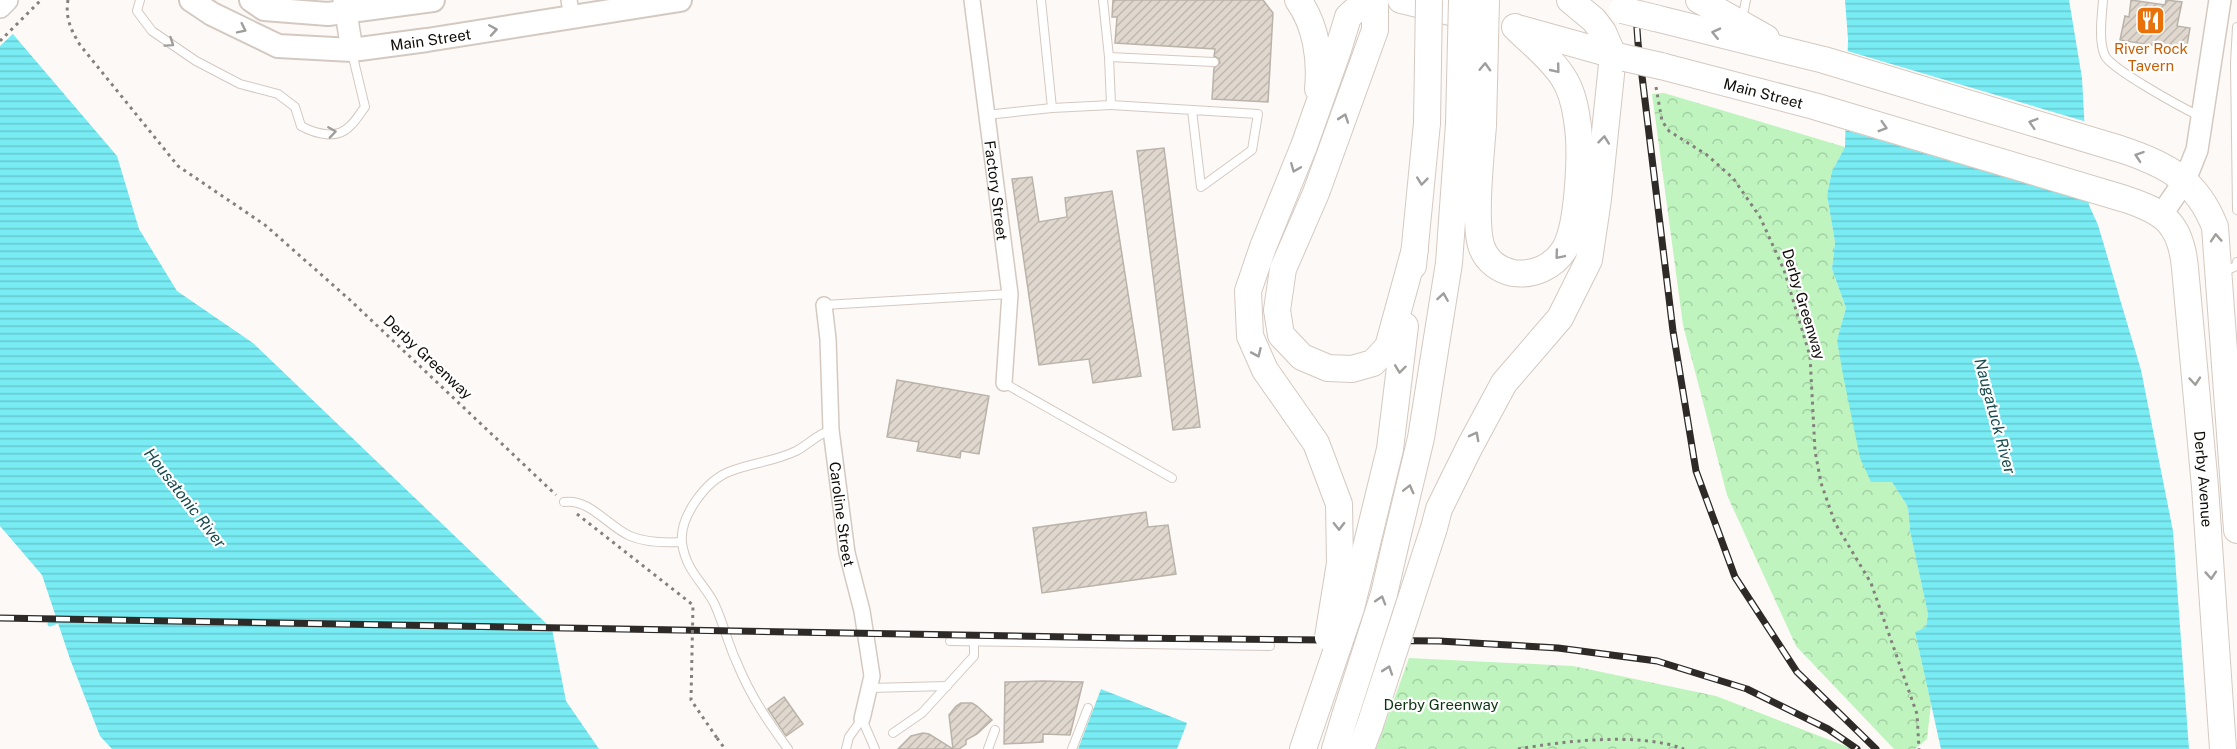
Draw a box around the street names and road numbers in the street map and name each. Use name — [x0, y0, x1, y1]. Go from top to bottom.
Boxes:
street label: Main Street — [389, 25, 472, 53]
street label: Main Street — [1722, 74, 1805, 111]
street label: Factory Street — [982, 139, 1012, 242]
street label: Derby Greenway — [1779, 247, 1829, 361]
street label: Derby Greenway — [380, 312, 476, 402]
street label: Derby Avenue — [2191, 430, 2216, 528]
street label: Caroline Street — [827, 461, 859, 568]

